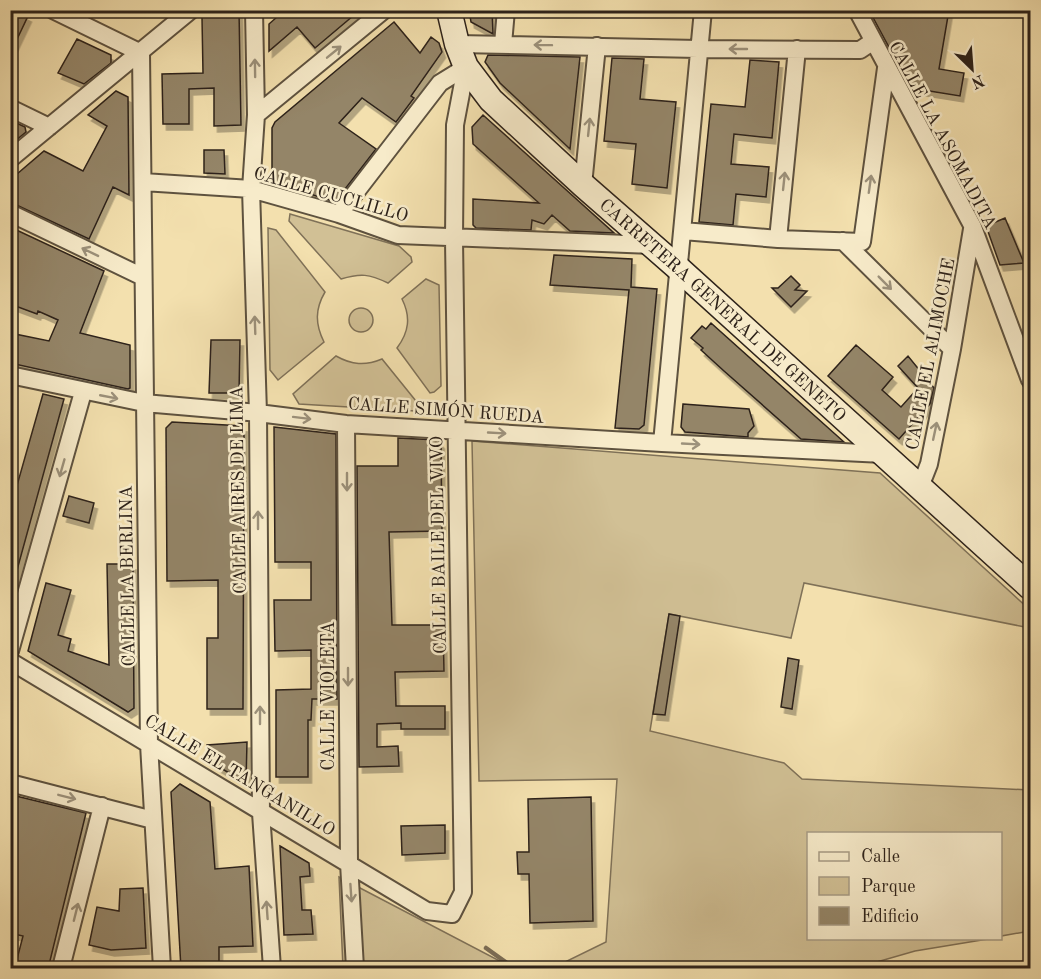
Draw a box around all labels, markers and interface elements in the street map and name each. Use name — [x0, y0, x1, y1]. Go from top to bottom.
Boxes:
one-way arrow — [534, 39, 554, 51]
street label: CALLE LA ASOMADITA — [885, 39, 999, 233]
north arrow — [942, 39, 1002, 99]
one-way arrow — [729, 43, 749, 55]
one-way arrow — [325, 45, 341, 58]
one-way arrow — [249, 58, 261, 78]
text: N — [968, 71, 986, 91]
one-way arrow — [584, 117, 595, 137]
street label: CALLE CUCLILLO — [251, 164, 410, 226]
one-way arrow — [779, 171, 790, 191]
one-way arrow — [864, 175, 875, 195]
street label: CARRETERA GENERAL DE GENETO — [596, 196, 849, 426]
one-way arrow — [81, 245, 99, 257]
street label: CALLE EL ALIMOCHE — [904, 257, 958, 452]
one-way arrow — [877, 275, 892, 290]
one-way arrow — [249, 316, 261, 336]
street label: CALLE AIRES DE LIMA — [228, 385, 250, 594]
street label: CALLE SIMÓN RUEDA — [347, 390, 545, 427]
one-way arrow — [98, 392, 118, 403]
one-way arrow — [292, 413, 312, 424]
one-way arrow — [930, 421, 942, 440]
one-way arrow — [486, 427, 506, 438]
street label: CALLE BAILE DEL VIVO — [428, 436, 450, 654]
one-way arrow — [681, 439, 701, 450]
one-way arrow — [56, 458, 67, 477]
one-way arrow — [341, 472, 353, 492]
street label: CALLE LA BERLINA — [117, 485, 139, 667]
one-way arrow — [252, 511, 264, 531]
street label: CALLE VIOLETA — [320, 621, 338, 771]
one-way arrow — [342, 667, 354, 687]
one-way arrow — [254, 706, 266, 726]
street label: CALLE EL TANGANILLO — [141, 712, 338, 840]
one-way arrow — [57, 792, 76, 804]
legend — [807, 832, 1002, 940]
text: Calle — [861, 848, 900, 866]
text: Parque — [861, 878, 916, 896]
one-way arrow — [345, 882, 356, 902]
one-way arrow — [262, 901, 273, 921]
one-way arrow — [70, 903, 82, 922]
text: Edificio — [861, 908, 919, 926]

